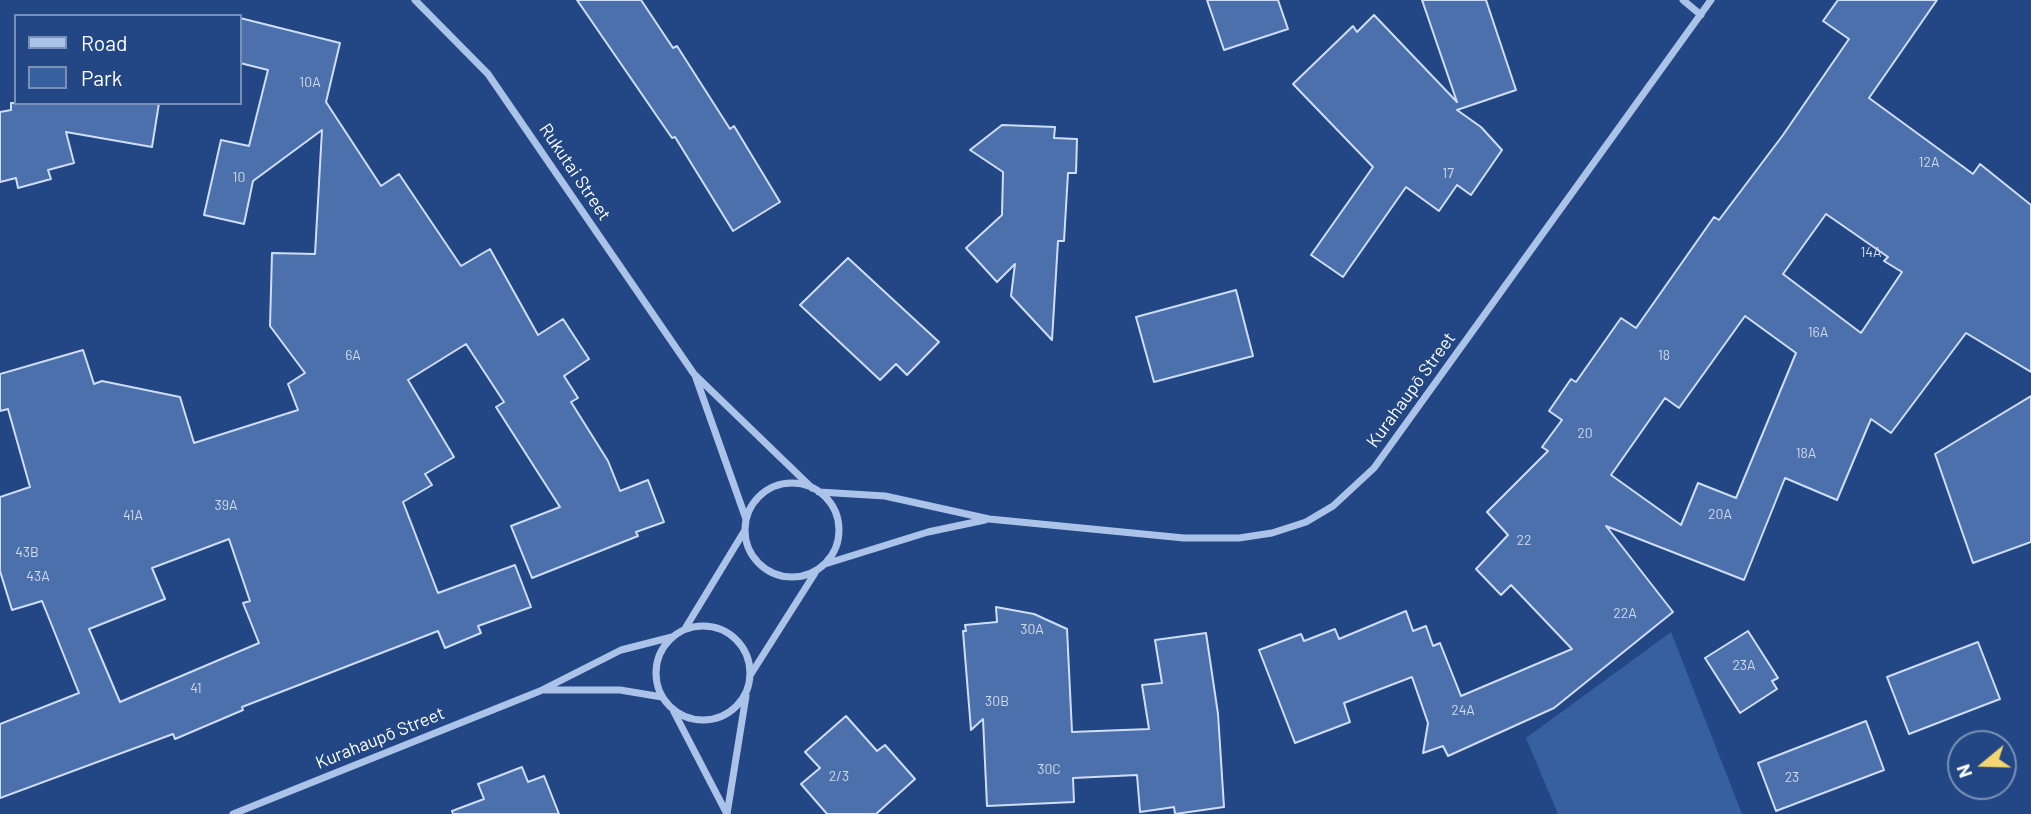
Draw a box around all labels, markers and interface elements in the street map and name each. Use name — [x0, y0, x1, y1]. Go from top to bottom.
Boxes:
legend — [14, 14, 242, 105]
text: Road — [81, 30, 127, 55]
text: Park — [81, 65, 122, 90]
house number: 10A — [299, 74, 321, 90]
street label: Rukutai Street — [535, 119, 615, 225]
house number: 12A — [1919, 154, 1939, 170]
house number: 17 — [1442, 165, 1454, 181]
house number: 10 — [233, 169, 245, 185]
house number: 14A — [1860, 244, 1882, 260]
house number: 16A — [1808, 324, 1828, 340]
street label: Kurahaupō Street — [1362, 328, 1460, 452]
house number: 6A — [345, 347, 361, 363]
house number: 18 — [1658, 347, 1670, 363]
house number: 20 — [1577, 425, 1593, 441]
house number: 18A — [1796, 445, 1816, 461]
house number: 39A — [214, 497, 238, 513]
house number: 20A — [1708, 506, 1732, 522]
house number: 41A — [123, 507, 143, 523]
house number: 22 — [1516, 532, 1532, 548]
house number: 43B — [15, 544, 39, 560]
house number: 43A — [26, 568, 50, 584]
house number: 22A — [1613, 605, 1637, 621]
house number: 30A — [1020, 621, 1044, 637]
house number: 23A — [1732, 657, 1756, 673]
house number: 41 — [190, 680, 202, 696]
house number: 30B — [985, 693, 1009, 709]
street label: Kurahaupō Street — [312, 702, 448, 774]
house number: 24A — [1451, 702, 1475, 718]
north arrow — [1947, 730, 2017, 800]
house number: 30C — [1037, 761, 1061, 777]
text: N — [1951, 762, 1976, 781]
house number: 2/3 — [829, 768, 849, 784]
house number: 23 — [1785, 769, 1799, 785]

